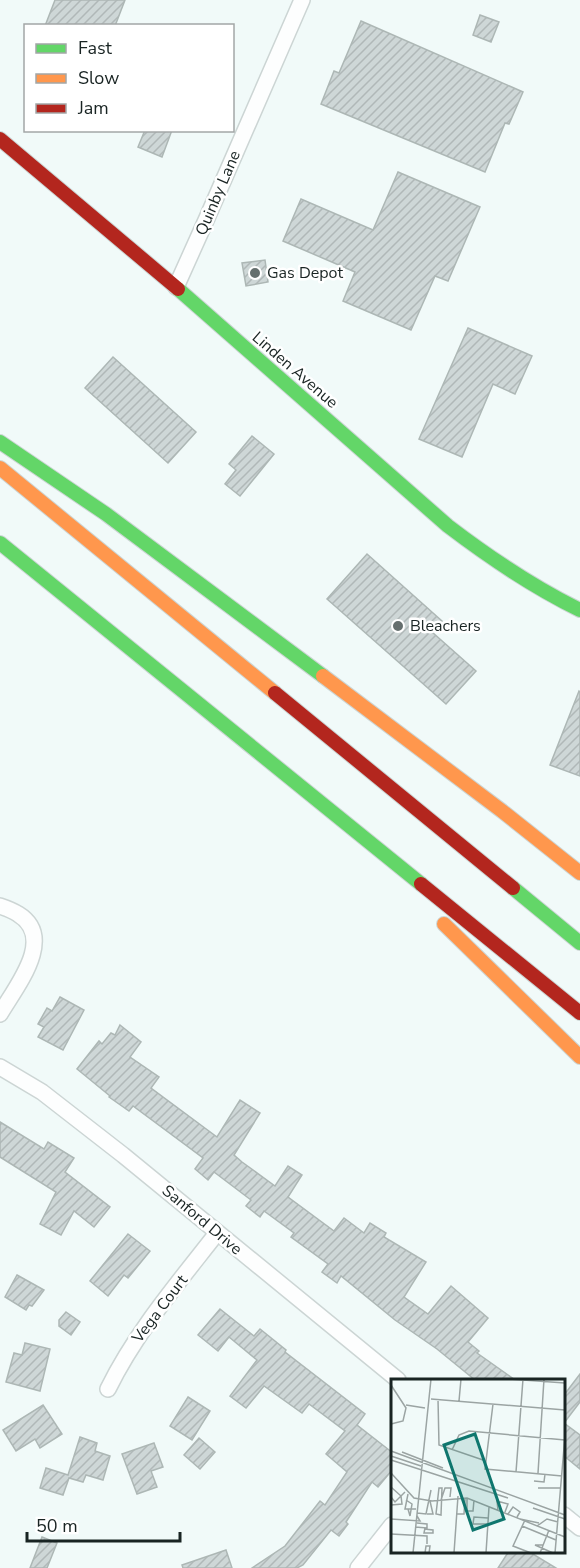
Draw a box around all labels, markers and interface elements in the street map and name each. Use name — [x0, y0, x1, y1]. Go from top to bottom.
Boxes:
legend — [24, 24, 234, 132]
text: Fast — [78, 36, 113, 60]
text: Slow — [78, 66, 119, 90]
text: Jam — [77, 96, 109, 120]
street label: Quinby Lane — [190, 147, 246, 239]
place label: Gas Depot — [267, 262, 343, 284]
marker: Gas Depot — [248, 266, 262, 280]
street label: Linden Avenue — [247, 327, 343, 413]
place label: Bleachers — [410, 615, 481, 637]
marker: Bleachers — [391, 619, 405, 633]
street label: Sanford Drive — [157, 1180, 247, 1260]
street label: Vega Court — [126, 1270, 193, 1349]
inset map — [391, 1379, 565, 1553]
scale bar — [27, 1505, 180, 1543]
text: 50 m — [36, 1514, 78, 1538]

